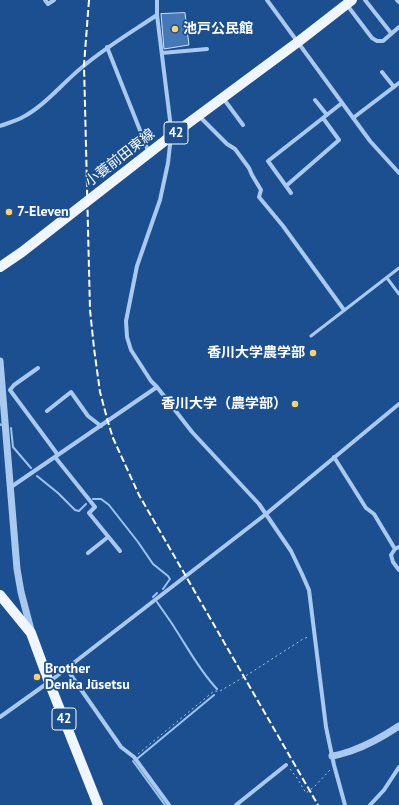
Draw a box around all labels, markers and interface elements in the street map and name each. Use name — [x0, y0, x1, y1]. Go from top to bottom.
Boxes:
place label: 池戸公民館 — [183, 21, 253, 37]
marker: 池戸公民館 — [170, 24, 180, 34]
road number: 42 — [164, 122, 188, 144]
street label: 小蓑前田東線 — [82, 126, 158, 190]
place label: 7-Eleven — [17, 204, 69, 220]
marker: 7-Eleven — [4, 207, 14, 217]
place label: 香川大学農学部 — [207, 345, 305, 361]
marker: 香川大学農学部 — [308, 348, 318, 358]
place label: 香川大学（農学部） — [161, 396, 287, 412]
marker: 香川大学（農学部） — [290, 399, 300, 409]
place label: Brother Denka Jūsetsu — [45, 661, 130, 694]
marker: Brother Denka Jūsetsu — [32, 672, 42, 682]
road number: 42 — [52, 708, 76, 730]

